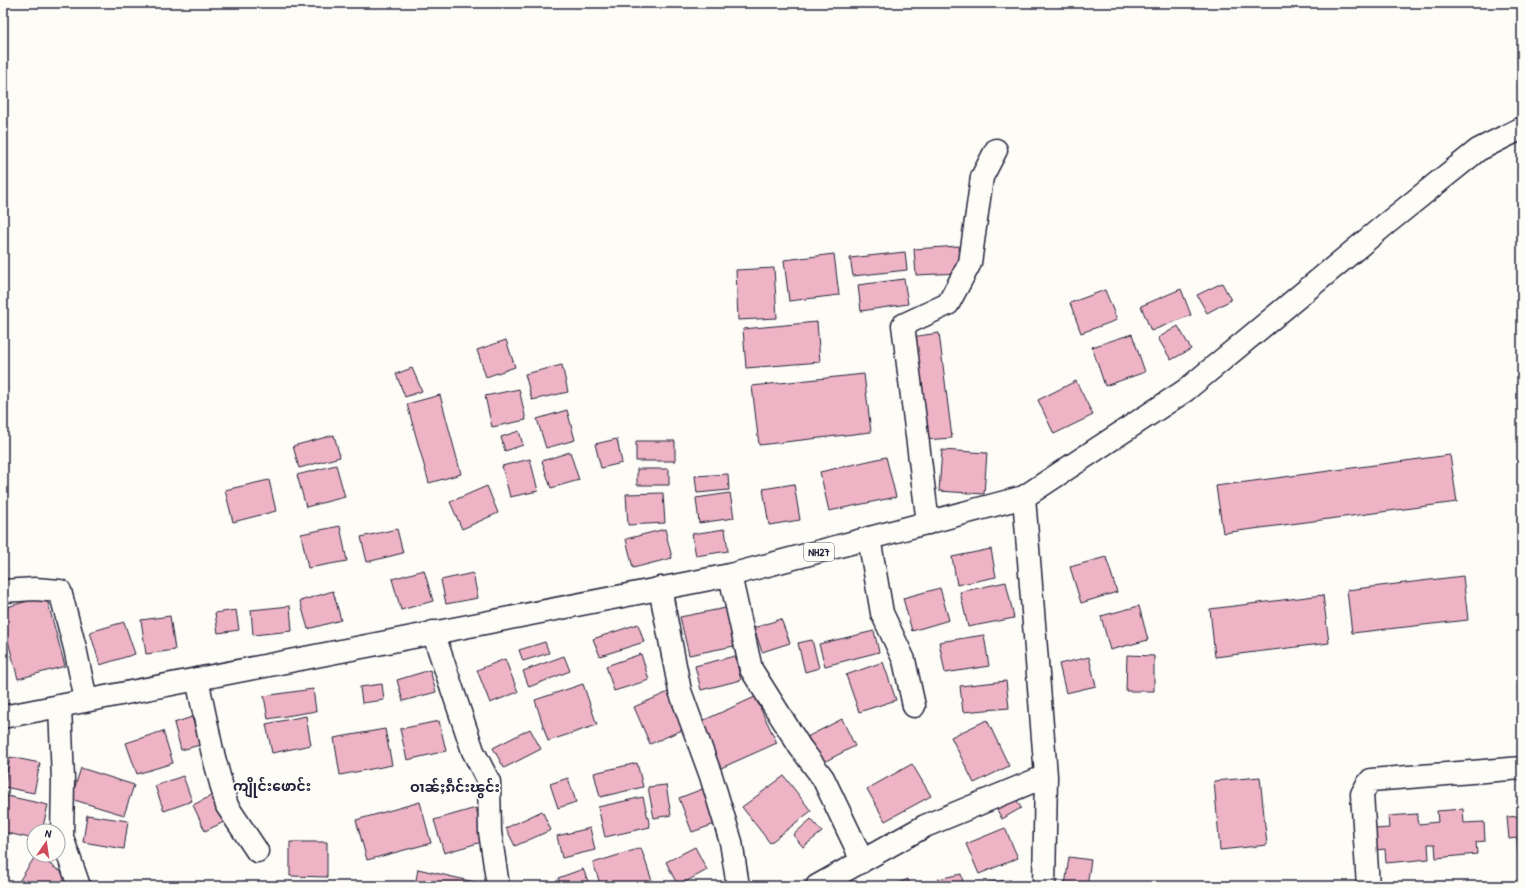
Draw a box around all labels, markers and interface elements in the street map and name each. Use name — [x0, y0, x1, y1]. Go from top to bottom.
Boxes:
road number: NH27 — [804, 543, 834, 561]
district label: ကျိုင်းဖောင်း — [233, 776, 311, 798]
district label: ဝၢၼ်ႈၵဵင်းၽွင်း — [410, 777, 500, 799]
north arrow — [26, 823, 66, 863]
text: N — [44, 826, 53, 841]

